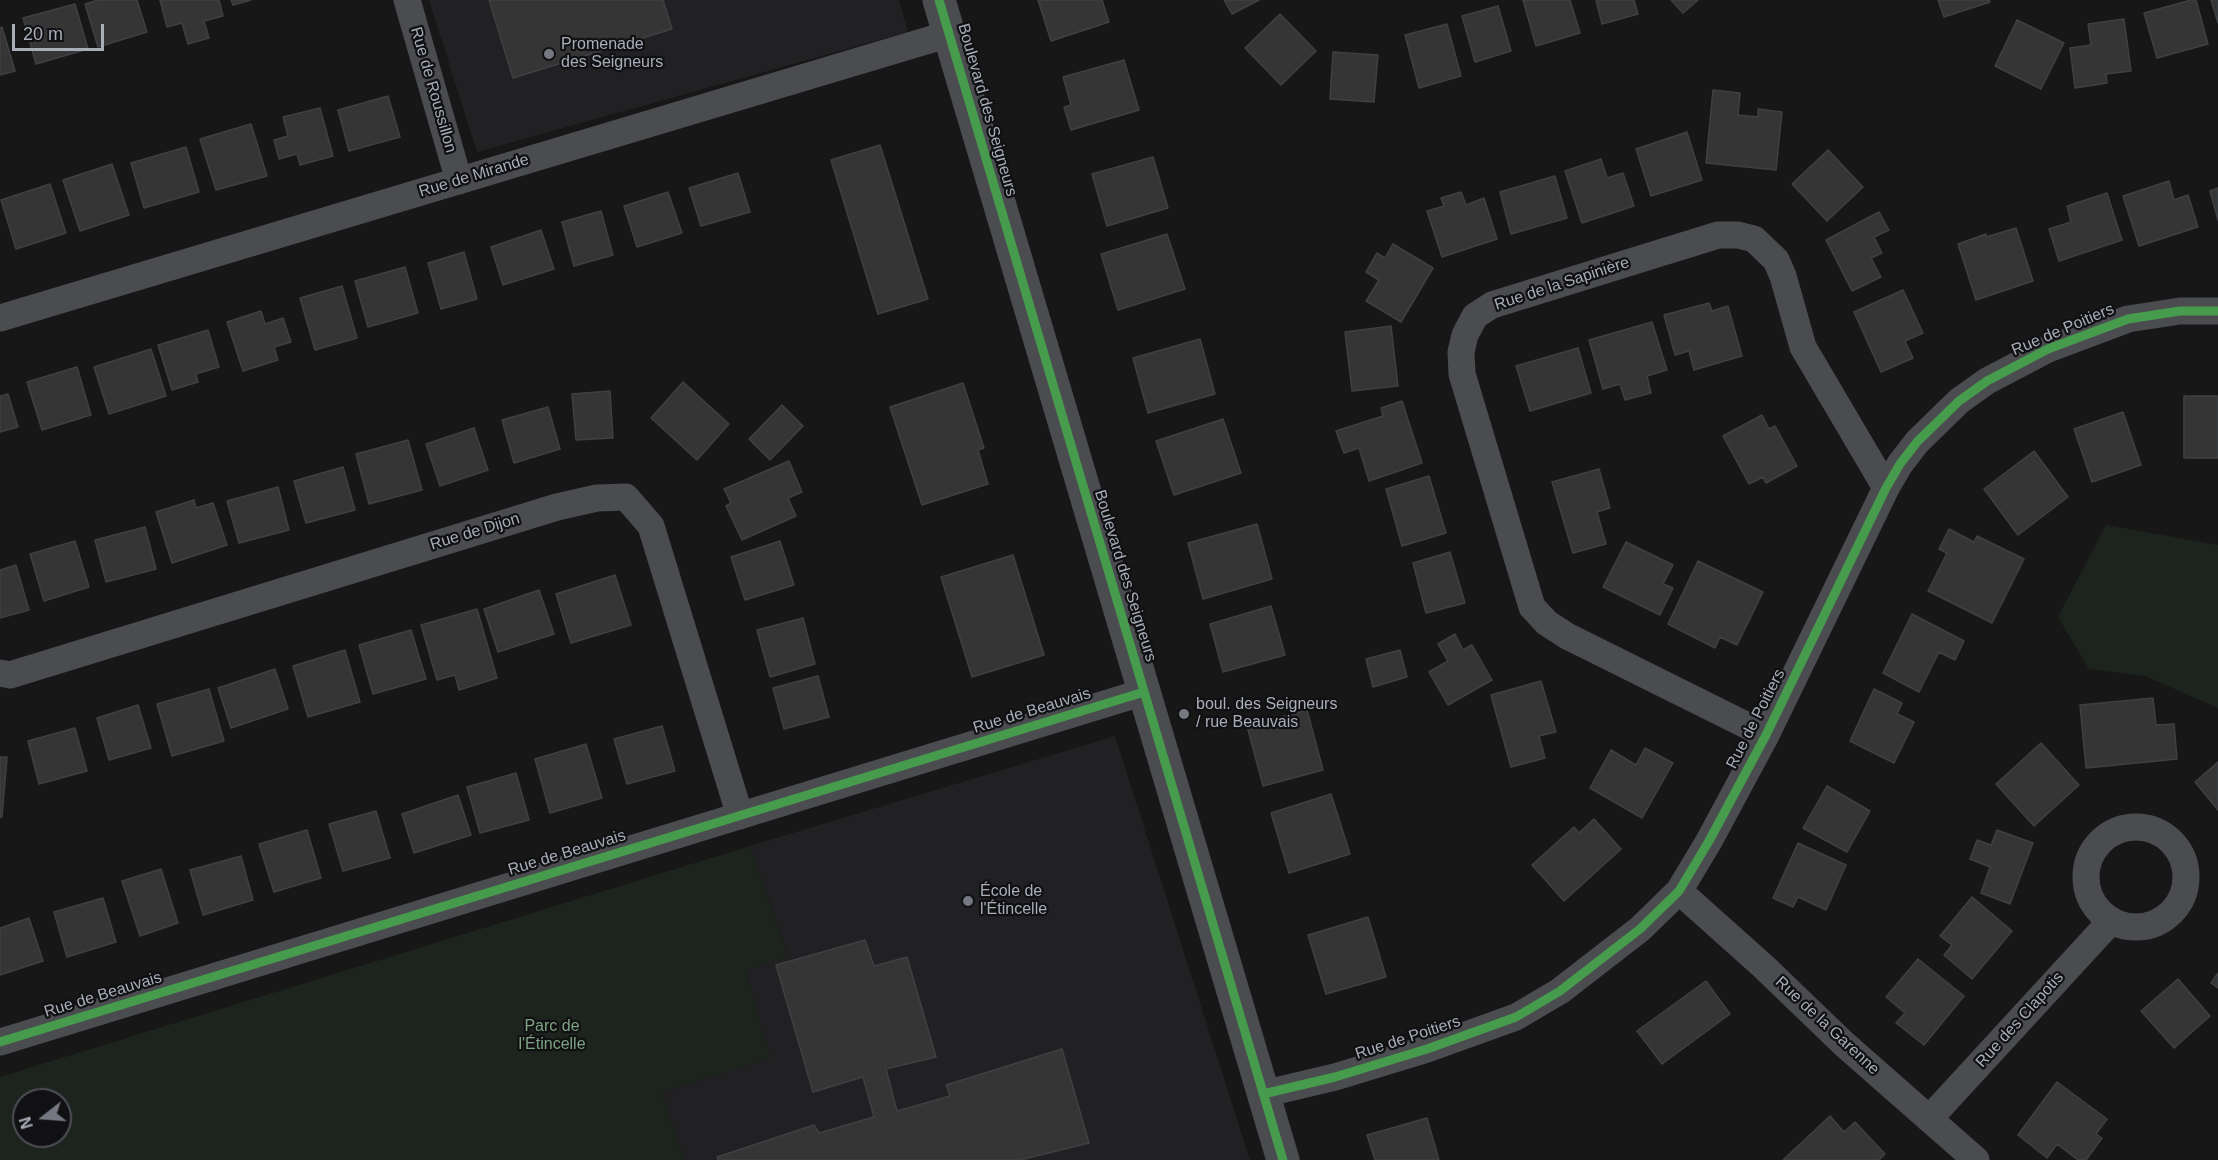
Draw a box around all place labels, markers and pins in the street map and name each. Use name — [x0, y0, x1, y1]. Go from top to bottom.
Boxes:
place label: Promenade des Seigneurs — [561, 35, 663, 73]
marker: Promenade des Seigneurs — [542, 47, 556, 61]
place label: boul. des Seigneurs / rue Beauvais — [1196, 695, 1337, 733]
marker: boul. des Seigneurs / rue Beauvais — [1177, 707, 1191, 721]
place label: École de l'Étincelle — [980, 882, 1047, 920]
marker: École de l'Étincelle — [961, 894, 975, 908]

